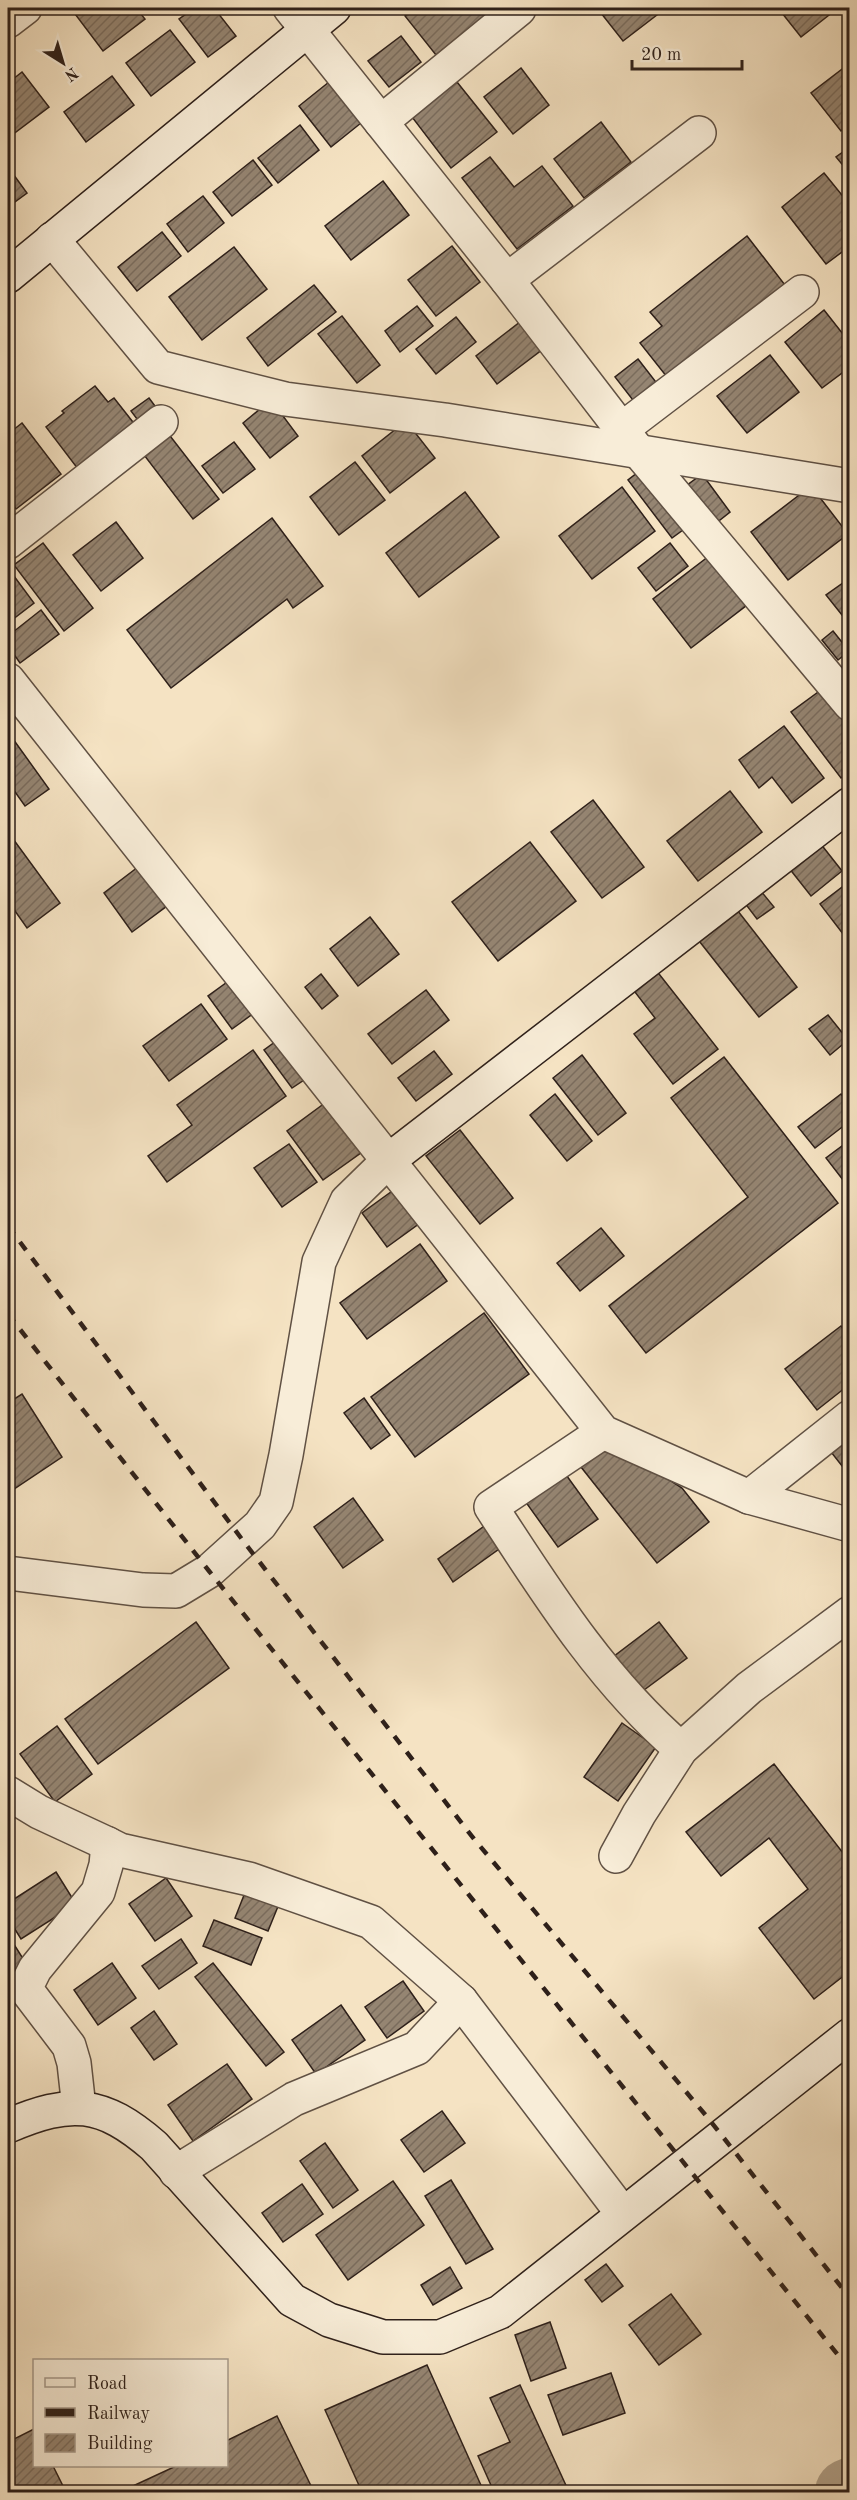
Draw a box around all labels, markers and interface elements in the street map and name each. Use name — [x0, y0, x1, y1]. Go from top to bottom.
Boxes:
north arrow — [33, 33, 93, 93]
scale bar — [632, 33, 742, 71]
text: 20 m — [641, 46, 681, 64]
text: N — [61, 63, 81, 84]
legend — [33, 2359, 228, 2467]
text: Road — [87, 2375, 127, 2393]
text: Railway — [87, 2405, 150, 2423]
text: Building — [87, 2435, 153, 2453]

